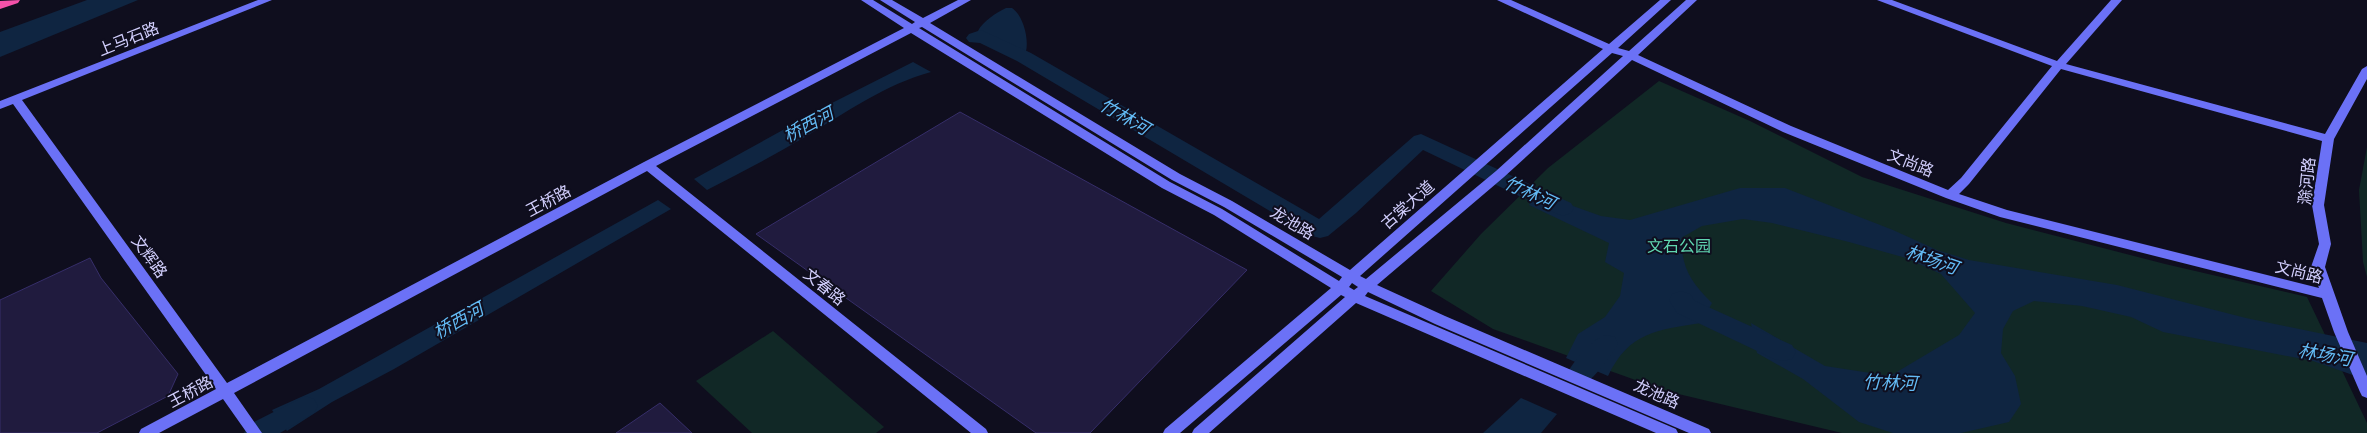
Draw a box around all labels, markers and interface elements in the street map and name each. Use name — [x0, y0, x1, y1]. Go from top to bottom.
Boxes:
street label: 上马石路 — [95, 17, 161, 59]
water label: 竹林河 — [1096, 93, 1156, 141]
water label: 桥西河 — [779, 100, 840, 146]
street label: 文尚路 — [1885, 144, 1937, 180]
street label: 滁河路 — [2294, 156, 2318, 206]
water label: 竹林河 — [1501, 171, 1562, 215]
street label: 古棠大道 — [1377, 176, 1437, 232]
street label: 王桥路 — [522, 180, 574, 220]
street label: 龙池路 — [1268, 201, 1318, 243]
street label: 文辉路 — [128, 231, 172, 281]
park label: 文石公园 — [1647, 236, 1711, 255]
water label: 林场河 — [1903, 240, 1964, 279]
street label: 文尚路 — [2273, 256, 2325, 286]
street label: 文春路 — [800, 264, 850, 308]
water label: 桥西河 — [429, 296, 490, 343]
water label: 林场河 — [2297, 338, 2356, 370]
water label: 竹林河 — [1863, 370, 1920, 394]
street label: 王桥路 — [164, 371, 216, 411]
street label: 龙池路 — [1631, 375, 1683, 411]

